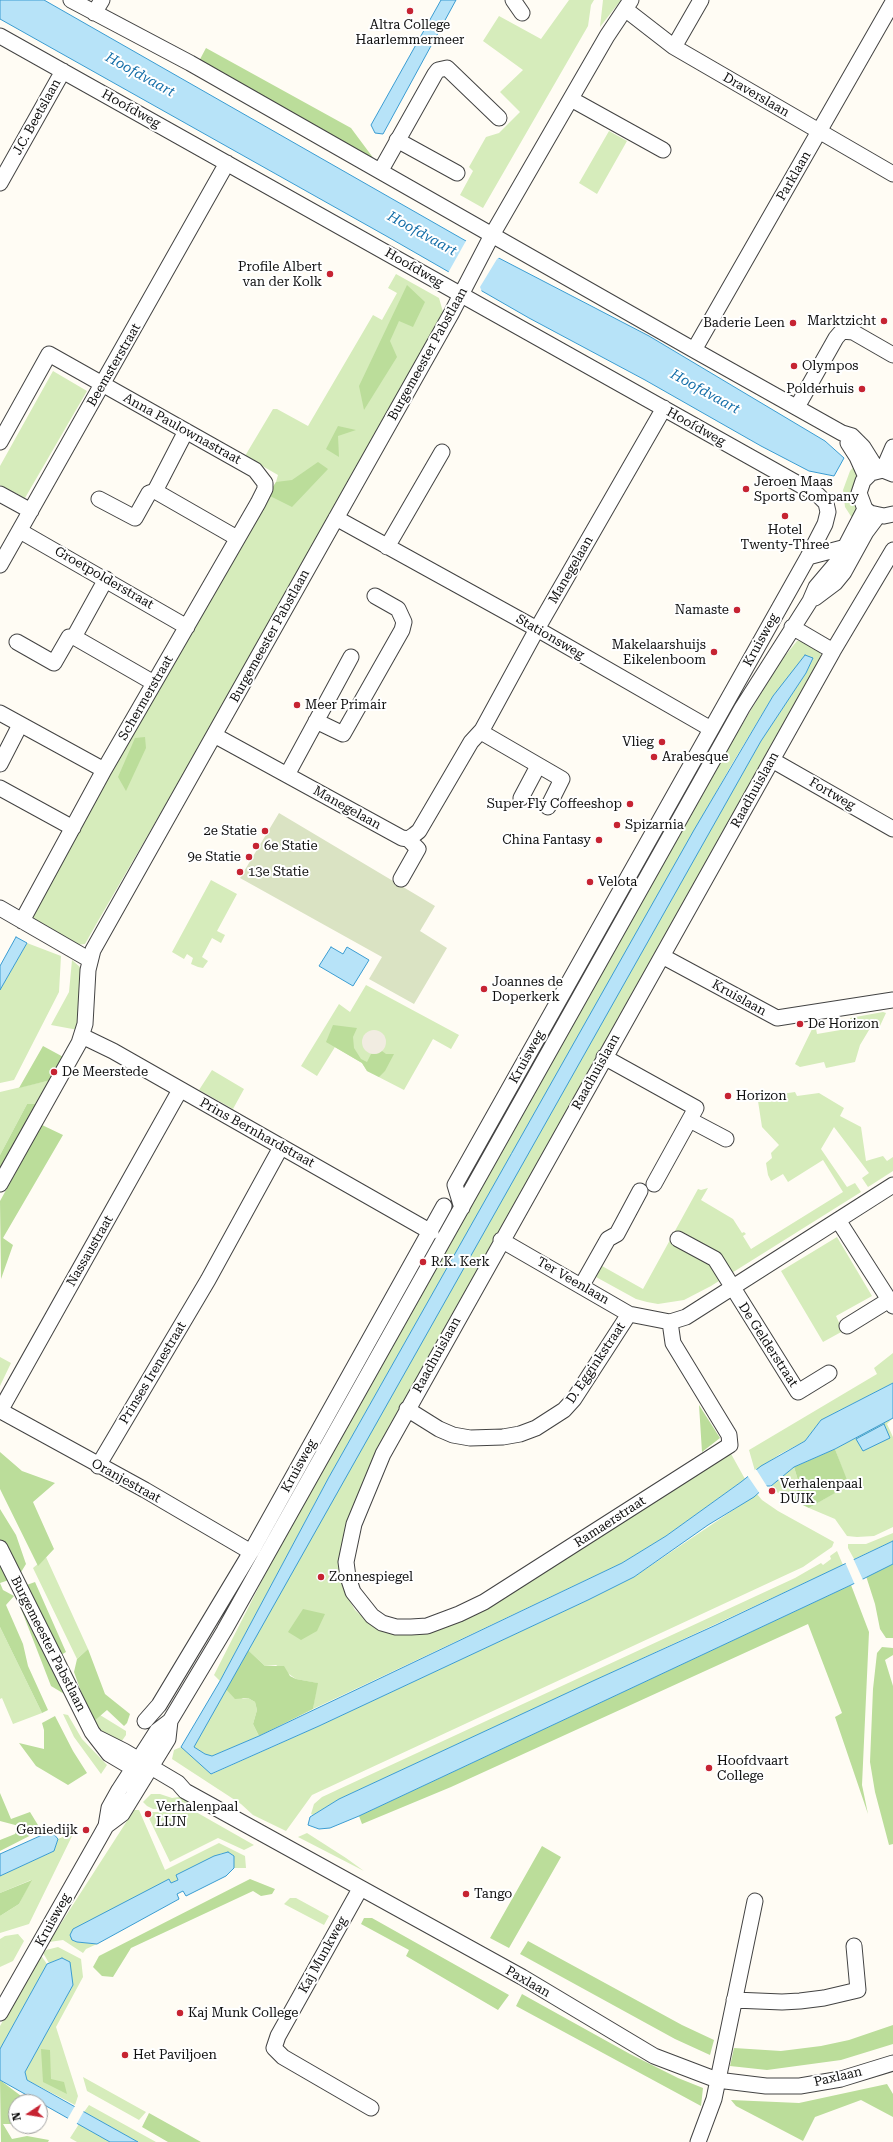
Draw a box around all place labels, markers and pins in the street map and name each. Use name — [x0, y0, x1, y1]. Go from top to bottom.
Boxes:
marker: Altra College Haarlemmermeer — [405, 6, 415, 16]
place label: Altra College Haarlemmermeer — [356, 17, 464, 48]
place label: Profile Albert van der Kolk — [238, 259, 322, 290]
marker: Profile Albert van der Kolk — [325, 269, 335, 279]
place label: Marktzicht — [807, 313, 876, 329]
place label: Baderie Leen — [703, 315, 785, 331]
marker: Marktzicht — [879, 316, 889, 326]
marker: Baderie Leen — [788, 318, 798, 328]
place label: Olympos — [802, 358, 859, 374]
marker: Olympos — [789, 361, 799, 371]
place label: Polderhuis — [786, 381, 854, 397]
marker: Polderhuis — [857, 384, 867, 394]
place label: Jeroen Maas Sports Company — [754, 474, 859, 505]
marker: Jeroen Maas Sports Company — [741, 484, 751, 494]
marker: Hotel Twenty-Three — [780, 511, 790, 521]
place label: Hotel Twenty-Three — [741, 522, 829, 553]
place label: Namaste — [675, 602, 729, 618]
marker: Namaste — [732, 605, 742, 615]
place label: Makelaarshuijs Eikelenboom — [612, 637, 706, 668]
marker: Makelaarshuijs Eikelenboom — [709, 647, 719, 657]
place label: Meer Primair — [305, 697, 387, 713]
marker: Meer Primair — [292, 700, 302, 710]
place label: Vlieg — [622, 734, 654, 750]
marker: Vlieg — [657, 737, 667, 747]
place label: Arabesque — [662, 749, 728, 765]
marker: Arabesque — [649, 752, 659, 762]
place label: Super Fly Coffeeshop — [487, 796, 622, 812]
marker: Super Fly Coffeeshop — [625, 799, 635, 809]
place label: Spizarnia — [625, 817, 684, 833]
marker: Spizarnia — [612, 820, 622, 830]
place label: 2e Statie — [203, 823, 257, 839]
marker: 2e Statie — [260, 826, 270, 836]
place label: China Fantasy — [502, 832, 591, 848]
marker: China Fantasy — [594, 835, 604, 845]
place label: 6e Statie — [264, 838, 318, 854]
marker: 6e Statie — [251, 841, 261, 851]
place label: 9e Statie — [187, 849, 241, 865]
marker: 9e Statie — [244, 852, 254, 862]
place label: 13e Statie — [248, 864, 309, 880]
marker: 13e Statie — [235, 867, 245, 877]
place label: Velota — [598, 874, 637, 890]
marker: Velota — [585, 877, 595, 887]
place label: Joannes de Doperkerk — [492, 974, 563, 1005]
marker: Joannes de Doperkerk — [479, 984, 489, 994]
place label: De Horizon — [808, 1016, 879, 1032]
marker: De Horizon — [795, 1019, 805, 1029]
place label: De Meerstede — [62, 1064, 148, 1080]
marker: De Meerstede — [49, 1067, 59, 1077]
place label: Horizon — [736, 1088, 787, 1104]
marker: Horizon — [723, 1091, 733, 1101]
place label: R.K. Kerk — [431, 1254, 490, 1270]
marker: R.K. Kerk — [418, 1257, 428, 1267]
place label: Verhalenpaal DUIK — [780, 1476, 862, 1507]
marker: Verhalenpaal DUIK — [767, 1486, 777, 1496]
place label: Zonnespiegel — [329, 1569, 413, 1585]
marker: Zonnespiegel — [316, 1572, 326, 1582]
place label: Hoofdvaart College — [717, 1753, 788, 1784]
marker: Hoofdvaart College — [704, 1763, 714, 1773]
place label: Verhalenpaal LIJN — [156, 1799, 238, 1830]
marker: Verhalenpaal LIJN — [143, 1809, 153, 1819]
place label: Geniedijk — [16, 1822, 78, 1838]
marker: Geniedijk — [81, 1825, 91, 1835]
place label: Tango — [474, 1886, 512, 1902]
marker: Tango — [461, 1889, 471, 1899]
place label: Kaj Munk College — [188, 2005, 298, 2021]
marker: Kaj Munk College — [175, 2008, 185, 2018]
place label: Het Paviljoen — [133, 2047, 217, 2063]
marker: Het Paviljoen — [120, 2050, 130, 2060]

